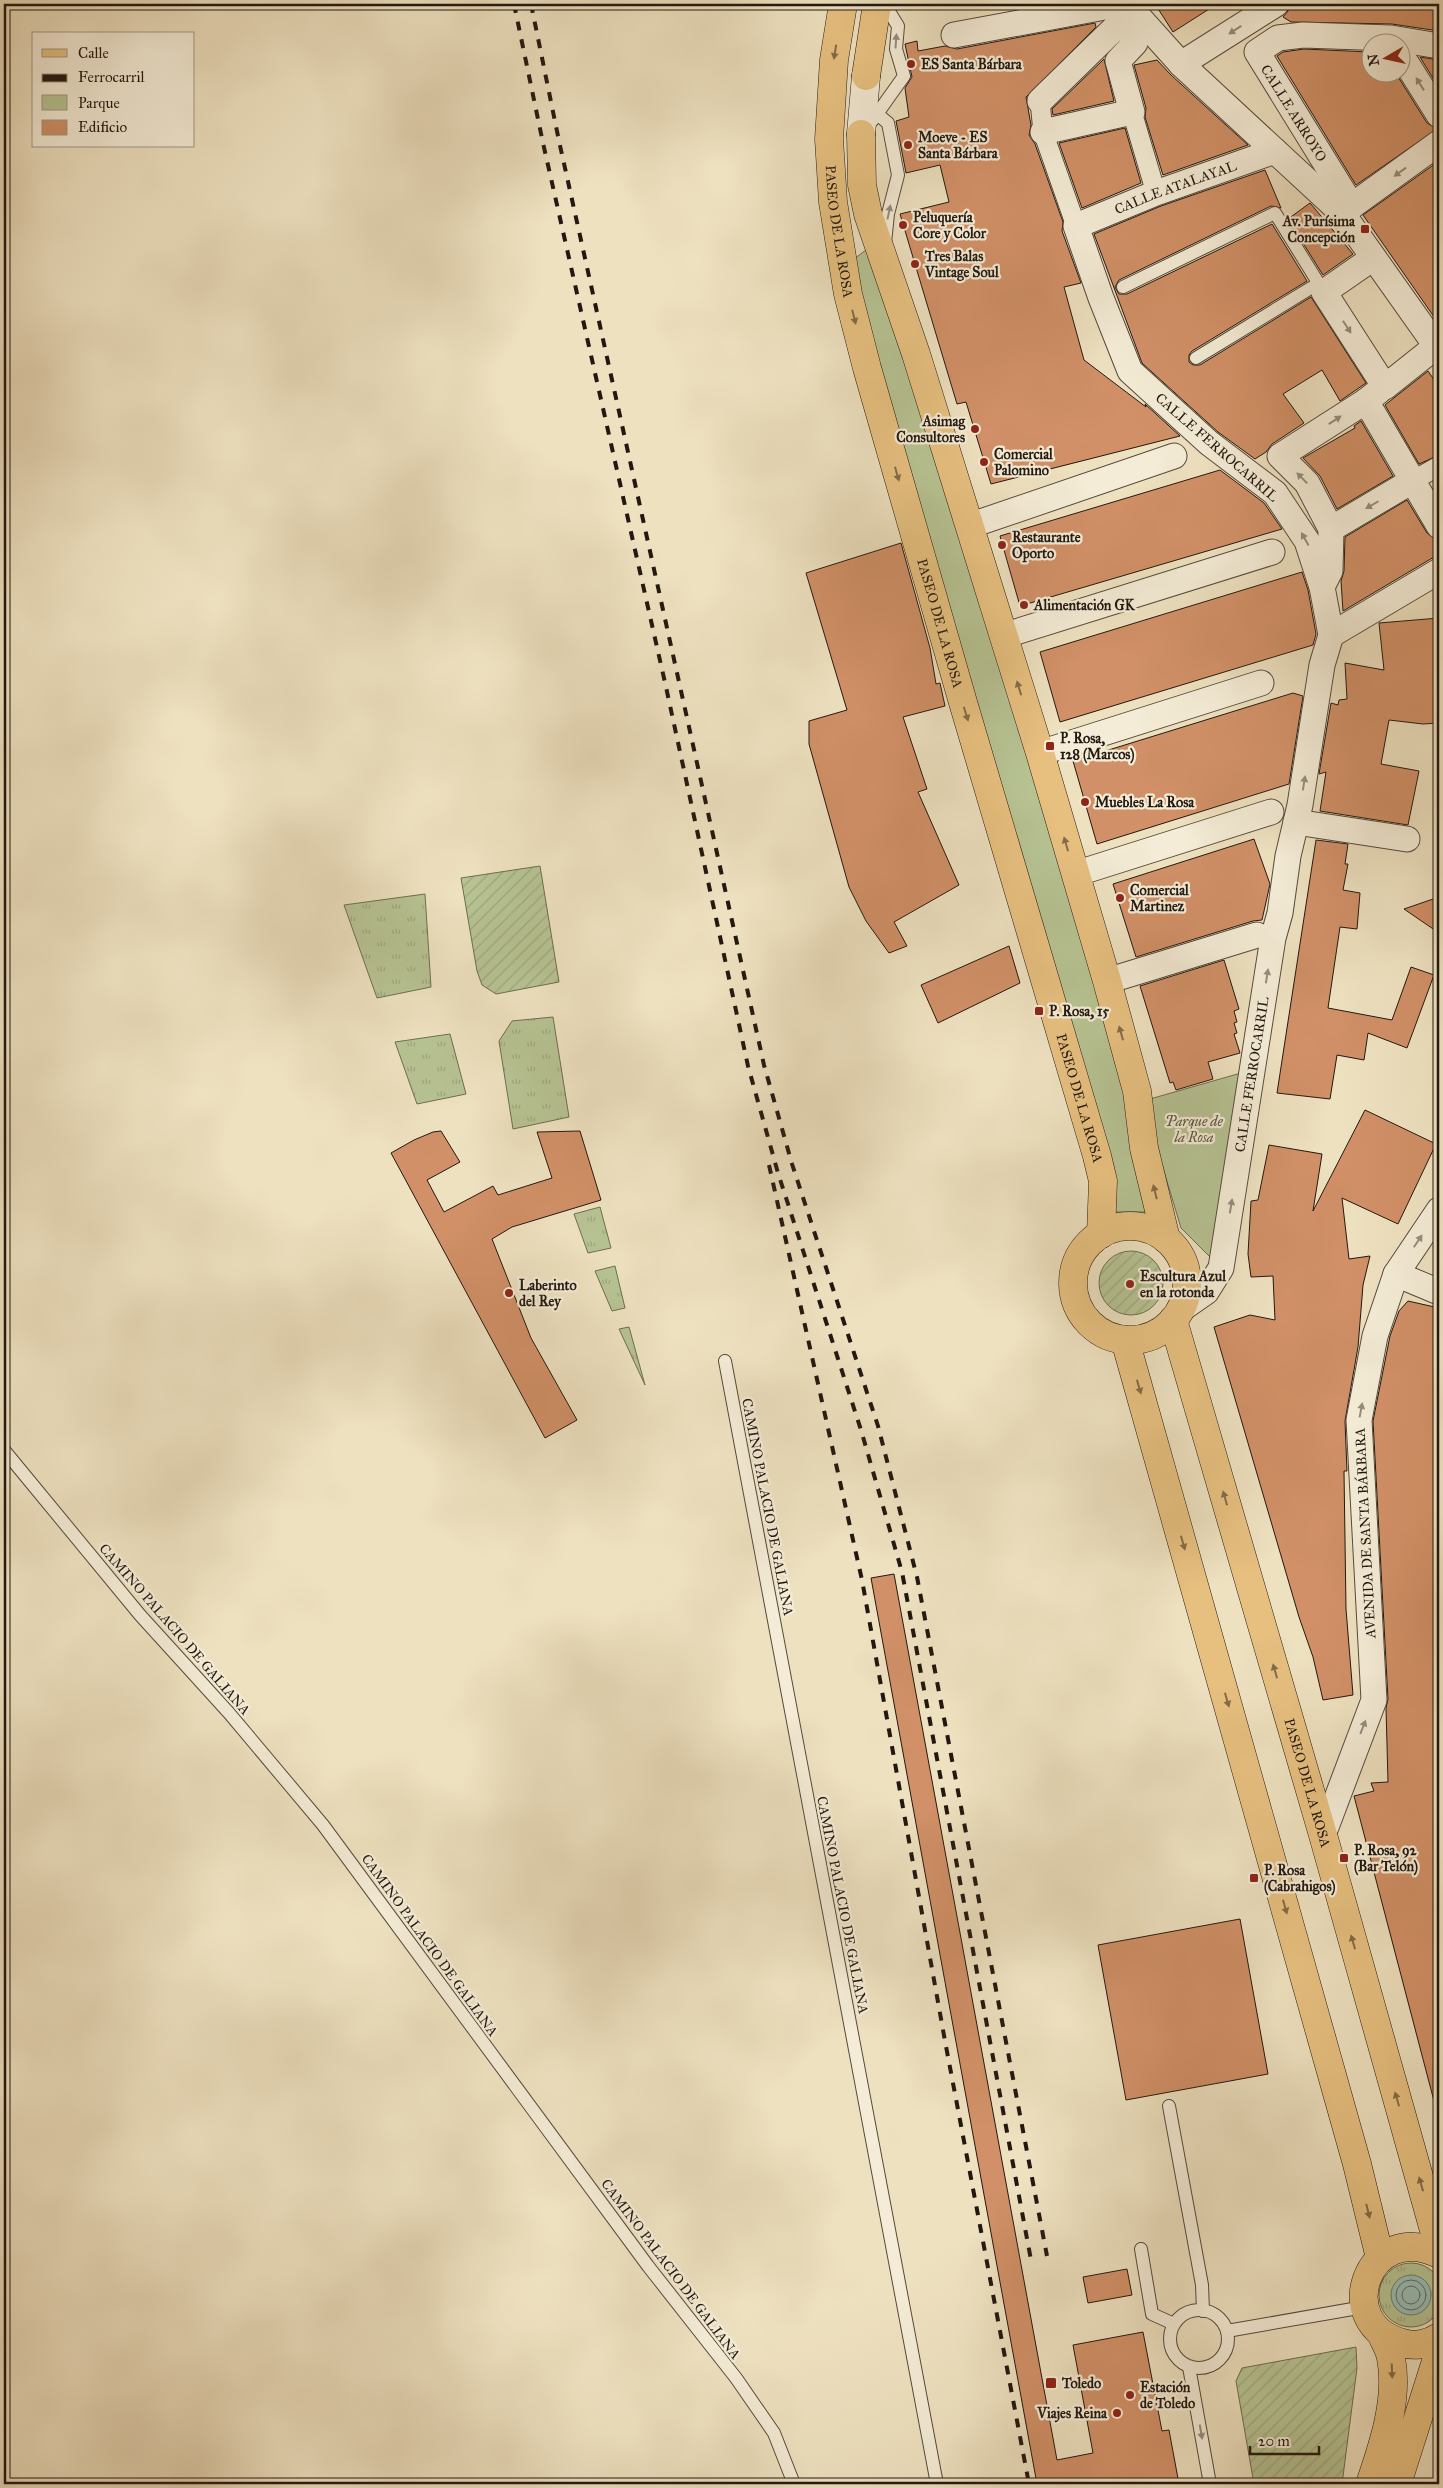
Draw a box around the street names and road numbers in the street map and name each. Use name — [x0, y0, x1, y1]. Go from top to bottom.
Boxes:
street label: CALLE ARROYO — [1257, 62, 1330, 165]
street label: CALLE ATALAYAL — [1112, 157, 1239, 218]
street label: PASEO DE LA ROSA — [822, 165, 857, 300]
street label: CALLE FERROCARRIL — [1152, 389, 1282, 506]
street label: PASEO DE LA ROSA — [913, 557, 967, 690]
street label: CALLE FERROCARRIL — [1231, 995, 1273, 1153]
street label: PASEO DE LA ROSA — [1052, 1032, 1106, 1165]
street label: CAMINO PALACIO DE GALIANA — [738, 1397, 797, 1618]
street label: AVENIDA DE SANTA BÁRBARA — [1349, 1427, 1380, 1640]
street label: CAMINO PALACIO DE GALIANA — [96, 1540, 254, 1719]
street label: PASEO DE LA ROSA — [1280, 1716, 1334, 1850]
street label: CAMINO PALACIO DE GALIANA — [813, 1795, 872, 2016]
street label: CAMINO PALACIO DE GALIANA — [358, 1851, 502, 2040]
street label: CAMINO PALACIO DE GALIANA — [597, 2176, 744, 2363]

